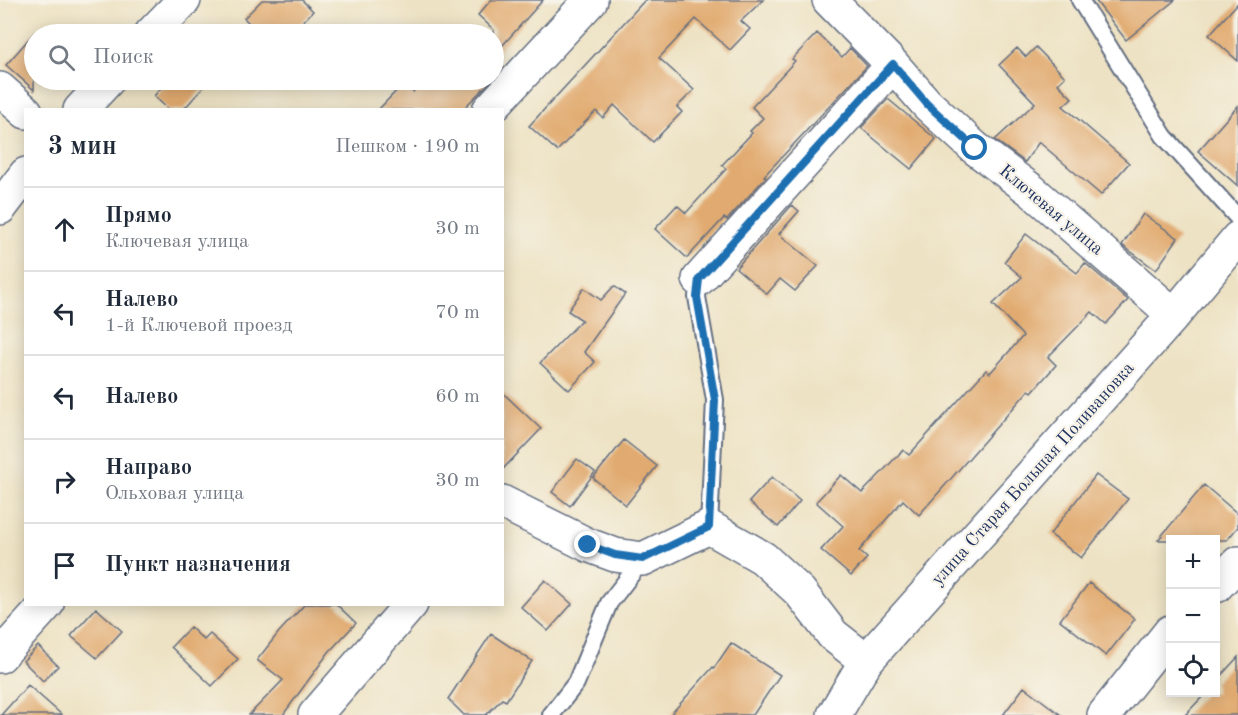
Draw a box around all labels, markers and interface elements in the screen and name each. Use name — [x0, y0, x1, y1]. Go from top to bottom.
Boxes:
search box — [24, 24, 504, 90]
icon: search — [45, 41, 78, 74]
text: Поиск — [93, 46, 154, 68]
text: 3 мин — [48, 134, 117, 160]
route start — [961, 134, 987, 160]
text: Пешком · 190 m — [335, 137, 480, 157]
street label: Ключевая улица — [996, 162, 1106, 259]
text: Прямо — [105, 205, 172, 227]
icon: ahead — [48, 213, 81, 246]
text: 30 m — [435, 219, 480, 239]
text: Ключевая улица — [105, 232, 249, 252]
text: Налево — [105, 289, 178, 311]
icon: left — [48, 297, 81, 330]
text: 70 m — [435, 303, 480, 323]
text: 1-й Ключевой проезд — [105, 316, 292, 336]
street label: улица Старая Большая Поливановка — [928, 359, 1138, 589]
icon: left — [48, 381, 81, 414]
text: Налево — [105, 386, 178, 408]
text: 60 m — [435, 387, 480, 407]
text: Направо — [105, 457, 192, 479]
icon: right — [48, 465, 81, 498]
text: 30 m — [435, 471, 480, 491]
text: Ольховая улица — [105, 484, 244, 504]
route end — [574, 531, 600, 557]
map controls — [1166, 535, 1220, 697]
button: + — [1166, 535, 1220, 589]
icon: arrive — [48, 549, 81, 582]
text: Пункт назначения — [105, 554, 291, 576]
button: − — [1166, 589, 1220, 643]
button: locate — [1166, 643, 1220, 697]

